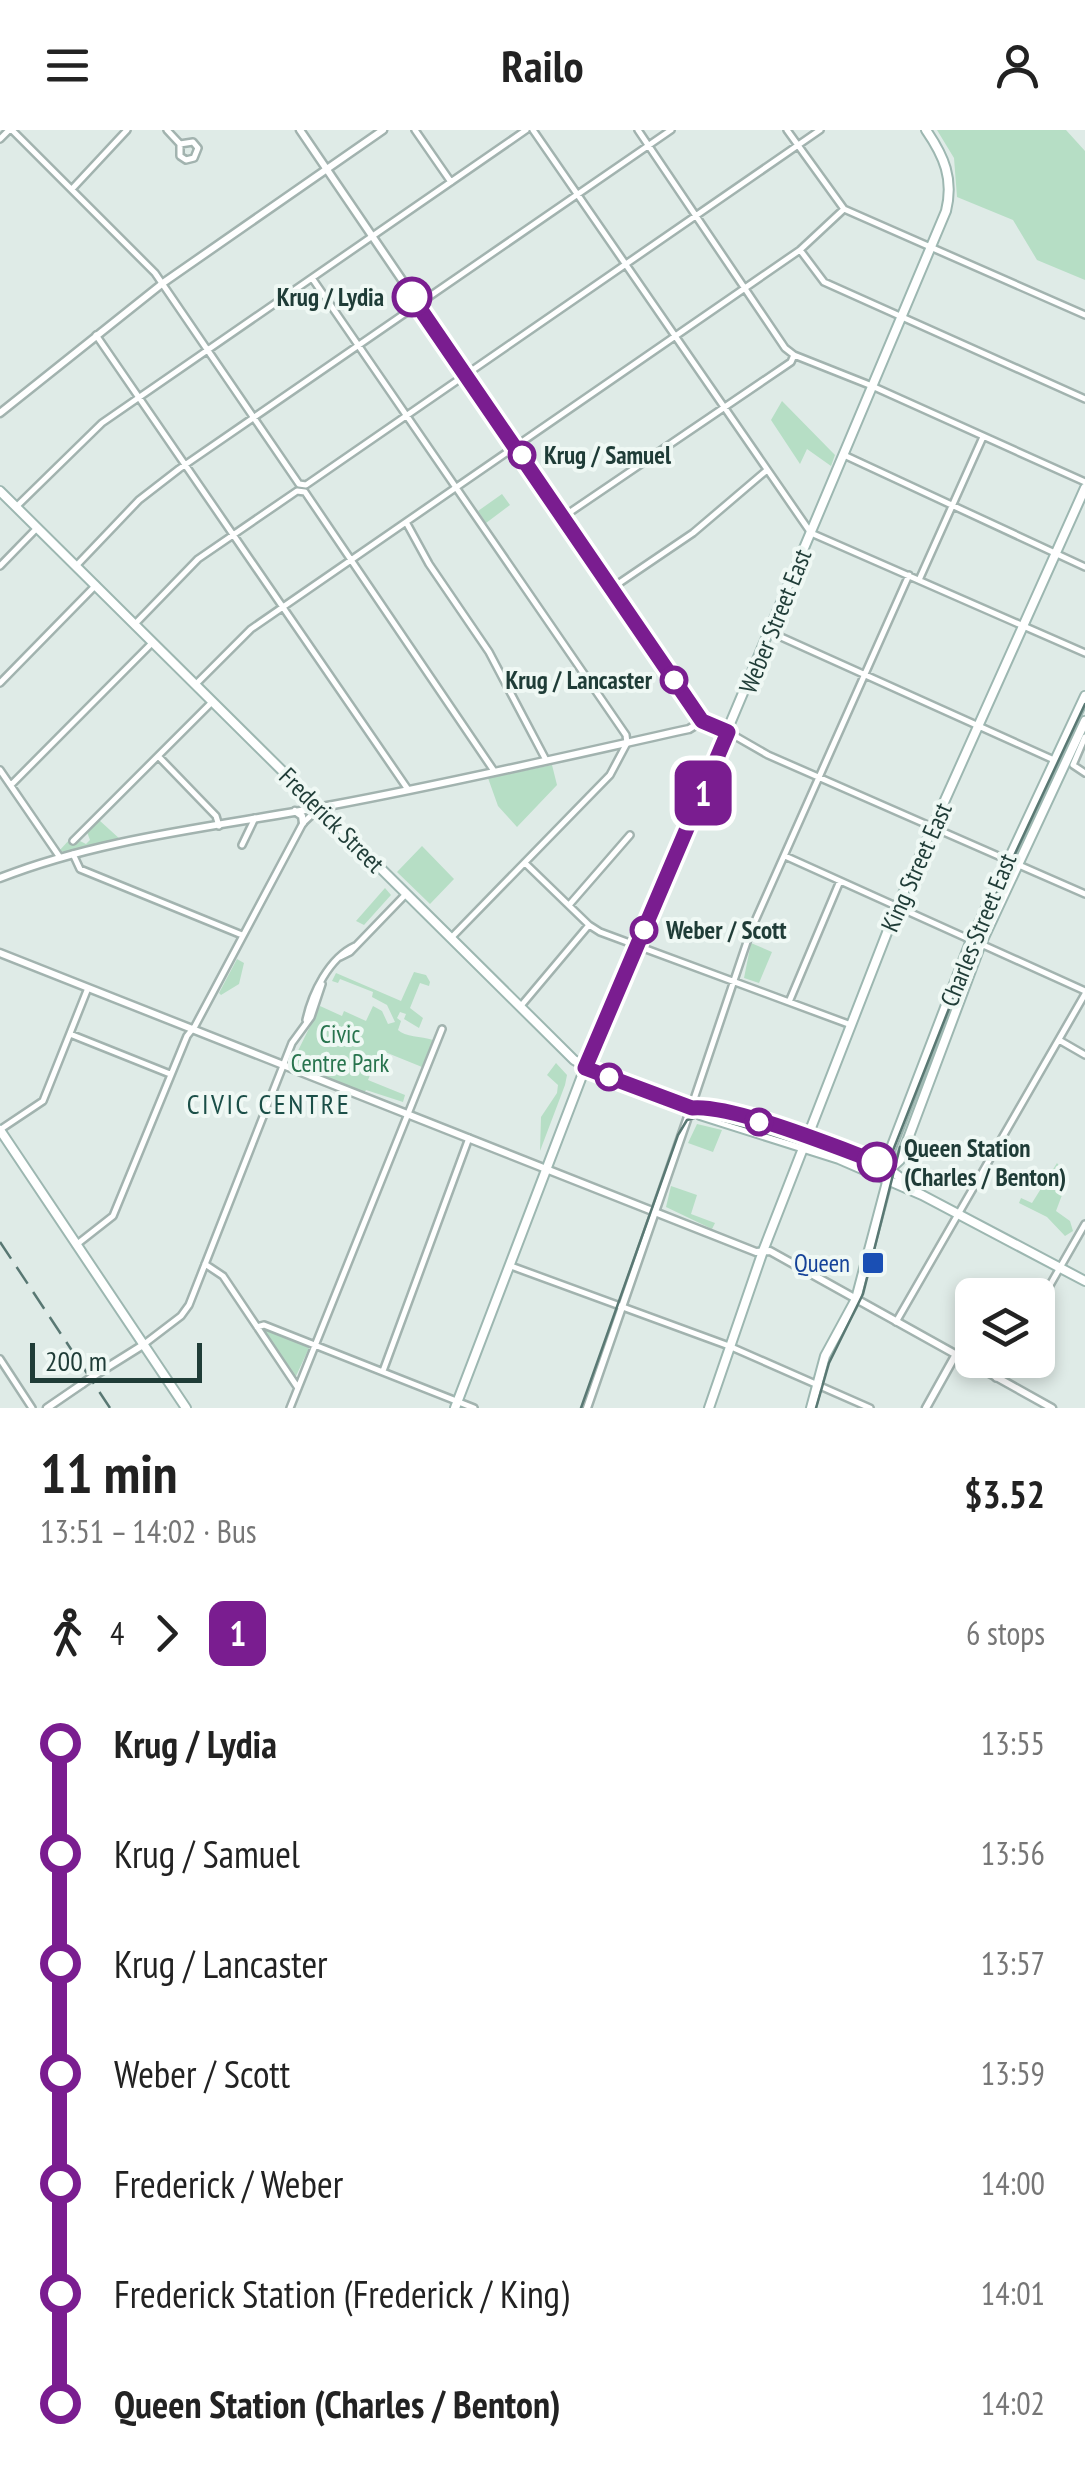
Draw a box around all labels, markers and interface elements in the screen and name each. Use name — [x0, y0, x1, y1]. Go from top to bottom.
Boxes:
text: Railo — [501, 36, 584, 94]
icon: menu — [40, 38, 95, 93]
icon: person — [990, 38, 1045, 93]
marker: Krug / Lydia — [393, 278, 431, 316]
place label: Krug / Lydia — [277, 281, 384, 313]
place label: Krug / Samuel — [544, 439, 672, 471]
marker: Krug / Samuel — [509, 442, 535, 468]
street label: Weber Street East — [732, 544, 818, 698]
place label: Krug / Lancaster — [506, 664, 653, 696]
marker: Krug / Lancaster — [661, 667, 687, 693]
line badge: 1 — [670, 760, 736, 826]
street label: Frederick Street — [273, 761, 391, 879]
text: 1 — [695, 770, 711, 816]
street label: King Street East — [873, 797, 959, 937]
street label: Charles Street East — [933, 849, 1023, 1011]
place label: Weber / Scott — [665, 914, 787, 946]
marker: Weber / Scott — [631, 917, 657, 943]
park label: Civic Centre Park — [291, 1018, 390, 1079]
unlabelled marker — [596, 1064, 622, 1090]
district label: CIVIC CENTRE — [187, 1085, 351, 1122]
unlabelled marker — [746, 1109, 772, 1135]
place label: Queen Station (Charles / Benton) — [904, 1132, 1066, 1193]
marker: Queen Station (Charles / Benton) — [858, 1143, 896, 1181]
place label: Queen — [794, 1247, 850, 1279]
marker: Queen — [860, 1250, 886, 1276]
map controls — [955, 1278, 1055, 1378]
button: layers — [955, 1278, 1055, 1378]
scale bar — [30, 1338, 202, 1382]
text: 200 m — [45, 1342, 107, 1379]
text: 11 min — [40, 1437, 177, 1508]
text: $3.52 — [964, 1469, 1045, 1518]
text: 13:51 – 14:02 · Bus — [40, 1510, 257, 1552]
icon: walk — [40, 1606, 95, 1661]
icon: forward — [139, 1606, 194, 1661]
text: 1 — [229, 1610, 246, 1656]
text: 4 — [110, 1612, 124, 1654]
text: 6 stops — [966, 1612, 1045, 1654]
text: Krug / Lydia — [114, 1719, 277, 1768]
text: 13:55 — [981, 1722, 1045, 1764]
text: Krug / Samuel — [114, 1829, 300, 1878]
text: 13:56 — [981, 1832, 1045, 1874]
text: Krug / Lancaster — [114, 1939, 328, 1988]
text: 13:57 — [981, 1942, 1045, 1984]
text: Weber / Scott — [114, 2049, 290, 2098]
text: 13:59 — [981, 2052, 1045, 2094]
text: Frederick / Weber — [114, 2159, 343, 2208]
text: 14:00 — [981, 2162, 1045, 2204]
text: Frederick Station (Frederick / King) — [114, 2269, 569, 2318]
text: 14:01 — [981, 2272, 1045, 2314]
text: Queen Station (Charles / Benton) — [114, 2379, 561, 2428]
text: 14:02 — [981, 2382, 1045, 2424]

